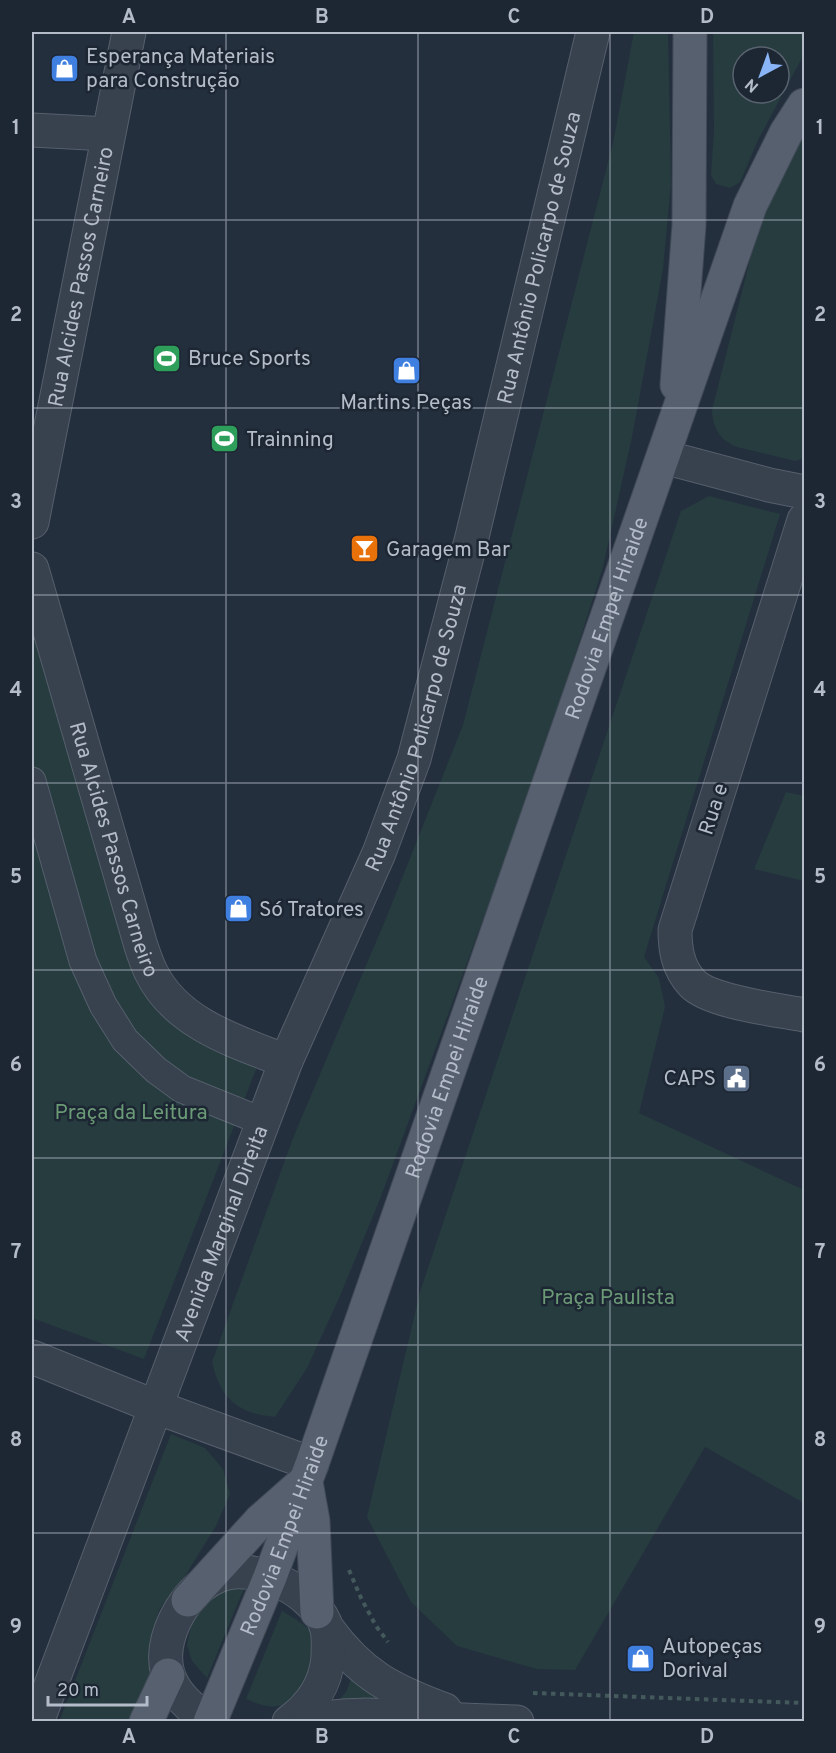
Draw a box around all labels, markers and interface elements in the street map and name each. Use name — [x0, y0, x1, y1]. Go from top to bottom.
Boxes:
text: A — [122, 5, 136, 31]
text: B — [315, 5, 329, 31]
text: C — [508, 5, 520, 31]
text: D — [700, 5, 714, 31]
place label: Esperança Materiais para Construção — [86, 44, 275, 95]
north arrow — [731, 45, 791, 105]
shop icon: Esperança Materiais para Construção — [49, 52, 81, 84]
text: N — [742, 73, 763, 96]
street label: Rua Antônio Policarpo de Souza — [492, 109, 588, 407]
text: 1 — [12, 116, 20, 142]
text: 1 — [816, 116, 824, 142]
street label: Rua Alcides Passos Carneiro — [43, 144, 121, 410]
text: 2 — [10, 303, 22, 329]
text: 2 — [814, 303, 826, 329]
sports icon: Bruce Sports — [151, 342, 183, 374]
place label: Bruce Sports — [188, 346, 311, 373]
shop icon: Martins Peças — [390, 355, 422, 387]
place label: Martins Peças — [340, 390, 472, 417]
sports icon: Trainning — [209, 423, 241, 455]
place label: Trainning — [246, 427, 334, 454]
text: 3 — [10, 490, 22, 516]
text: 3 — [814, 490, 826, 516]
street label: Rodovia Empei Hiraide — [560, 514, 656, 724]
bar icon: Garagem Bar — [349, 533, 381, 565]
place label: Garagem Bar — [386, 537, 510, 564]
street label: Rua Antônio Policarpo de Souza — [360, 581, 474, 877]
text: 4 — [10, 678, 22, 704]
text: 4 — [814, 678, 826, 704]
street label: Rua Alcides Passos Carneiro — [62, 719, 164, 982]
street label: Rua e — [693, 780, 735, 839]
text: 5 — [10, 865, 22, 891]
text: 5 — [814, 865, 826, 891]
shop icon: Só Tratores — [222, 893, 254, 925]
place label: Só Tratores — [259, 897, 364, 924]
street label: Rodovia Empei Hiraide — [400, 973, 496, 1183]
text: 6 — [10, 1053, 22, 1079]
text: 6 — [814, 1053, 826, 1079]
public building icon: CAPS — [721, 1062, 753, 1094]
place label: CAPS — [664, 1066, 716, 1093]
park label: Praça da Leitura — [55, 1100, 207, 1127]
street label: Avenida Marginal Direita — [169, 1122, 275, 1346]
text: 7 — [11, 1240, 21, 1266]
text: 7 — [815, 1240, 825, 1266]
park label: Praça Paulista — [541, 1285, 675, 1312]
text: 8 — [10, 1428, 22, 1454]
text: 8 — [814, 1428, 826, 1454]
street label: Rodovia Empei Hiraide — [235, 1432, 336, 1640]
text: 9 — [10, 1615, 22, 1641]
text: 9 — [814, 1615, 826, 1641]
place label: Autopeças Dorival — [662, 1634, 762, 1685]
shop icon: Autopeças Dorival — [625, 1642, 657, 1674]
scale bar — [48, 1669, 147, 1707]
text: 20 m — [57, 1680, 99, 1703]
text: A — [122, 1725, 136, 1751]
text: B — [315, 1725, 329, 1751]
text: C — [508, 1725, 520, 1751]
text: D — [700, 1725, 714, 1751]

